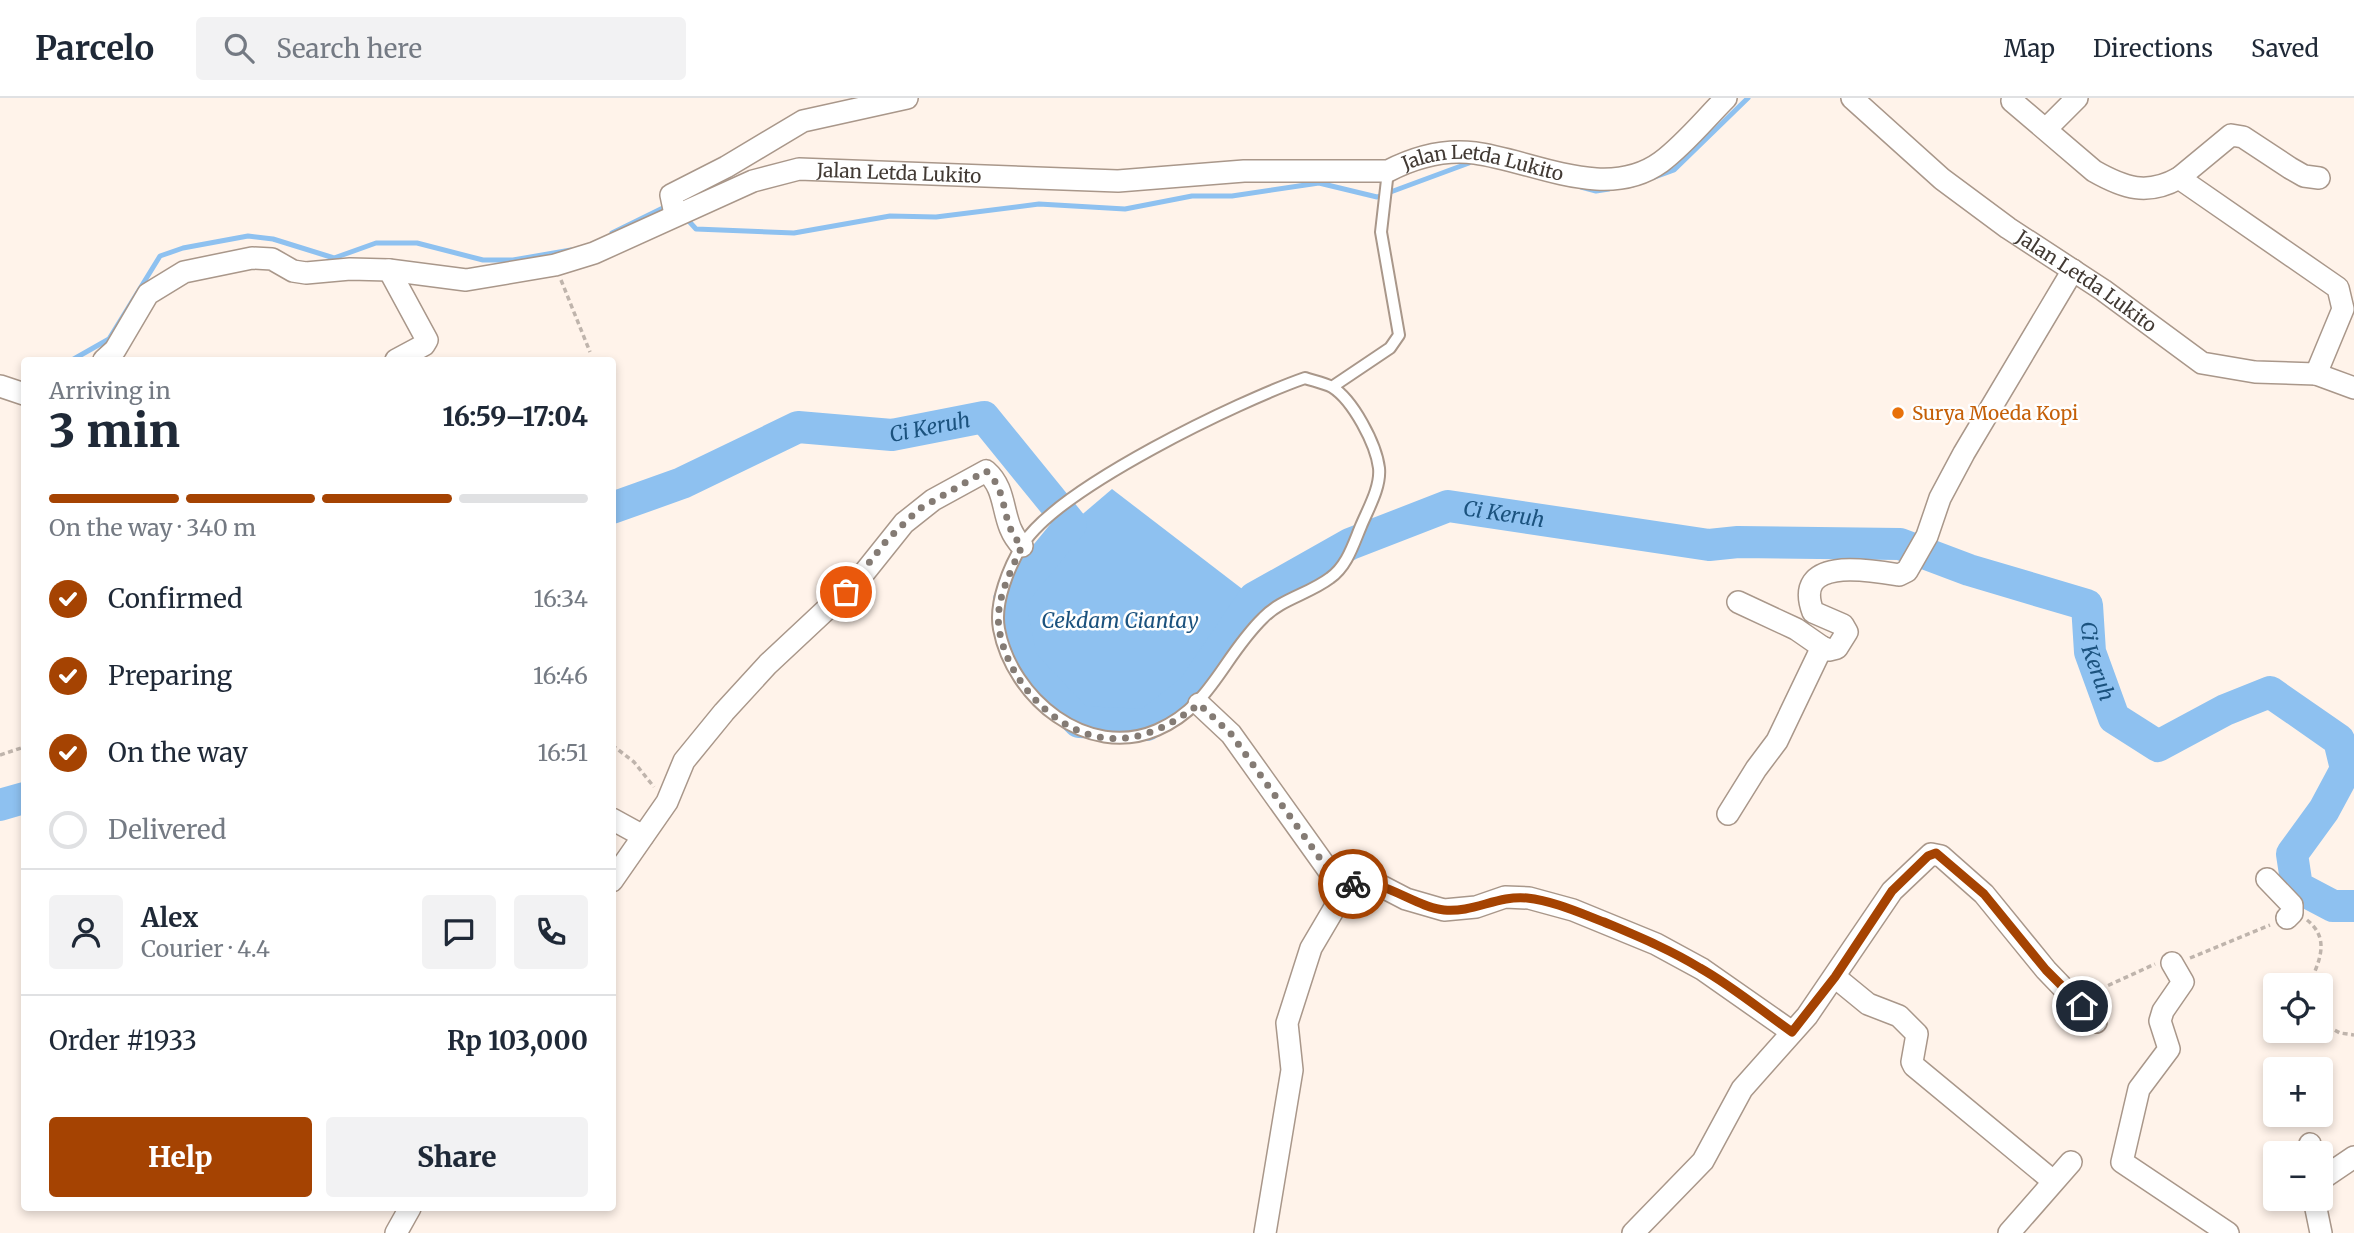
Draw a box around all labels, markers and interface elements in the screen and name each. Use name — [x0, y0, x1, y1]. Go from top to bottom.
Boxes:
search box — [196, 17, 686, 80]
text: Parcelo — [35, 28, 154, 69]
icon: search — [220, 29, 258, 67]
text: Search here — [276, 32, 422, 65]
text: Map — [2004, 33, 2055, 64]
text: Directions — [2093, 33, 2213, 64]
text: Saved — [2251, 33, 2319, 64]
street label: Jalan Letda Lukito — [1397, 140, 1566, 186]
street label: Jalan Letda Lukito — [815, 158, 982, 188]
street label: Jalan Letda Lukito — [2011, 224, 2161, 337]
text: Arriving in — [49, 376, 171, 405]
text: 16:59–17:04 — [443, 400, 588, 433]
place label: Surya Moeda Kopi — [1912, 401, 2078, 425]
text: 3 min — [49, 402, 180, 460]
marker: Surya Moeda Kopi — [1890, 405, 1906, 421]
water label: Ci Keruh — [887, 406, 972, 448]
water label: Ci Keruh — [1461, 494, 1546, 533]
text: On the way · 340 m — [49, 513, 256, 542]
pin — [816, 562, 876, 622]
icon: bag — [827, 573, 865, 611]
icon: check — [49, 580, 87, 618]
text: Confirmed — [108, 582, 243, 615]
text: 16:34 — [533, 584, 588, 613]
water label: Cekdam Ciantay — [1041, 607, 1199, 634]
water label: Ci Keruh — [2075, 621, 2121, 705]
icon: check — [49, 657, 87, 695]
text: Preparing — [108, 659, 232, 692]
text: 16:46 — [533, 661, 588, 690]
icon: check — [49, 734, 87, 772]
text: On the way — [108, 736, 248, 769]
text: 16:51 — [538, 738, 588, 767]
text: Delivered — [108, 813, 227, 846]
courier — [1318, 849, 1388, 919]
icon: bike — [1334, 865, 1372, 903]
button: person — [49, 895, 123, 969]
button: chat — [422, 895, 496, 969]
button: phone — [514, 895, 588, 969]
text: Alex — [141, 901, 198, 934]
text: Courier · 4.4 — [141, 934, 270, 963]
map controls — [2263, 973, 2333, 1211]
button: locate — [2263, 973, 2333, 1043]
pin — [2052, 976, 2112, 1036]
icon: home — [2063, 987, 2101, 1025]
text: Order #1933 — [49, 1024, 197, 1057]
text: Rp 103,000 — [447, 1024, 588, 1057]
button: + — [2263, 1057, 2333, 1127]
button: Help — [49, 1117, 312, 1197]
button: Share — [326, 1117, 588, 1197]
button: − — [2263, 1141, 2333, 1211]

